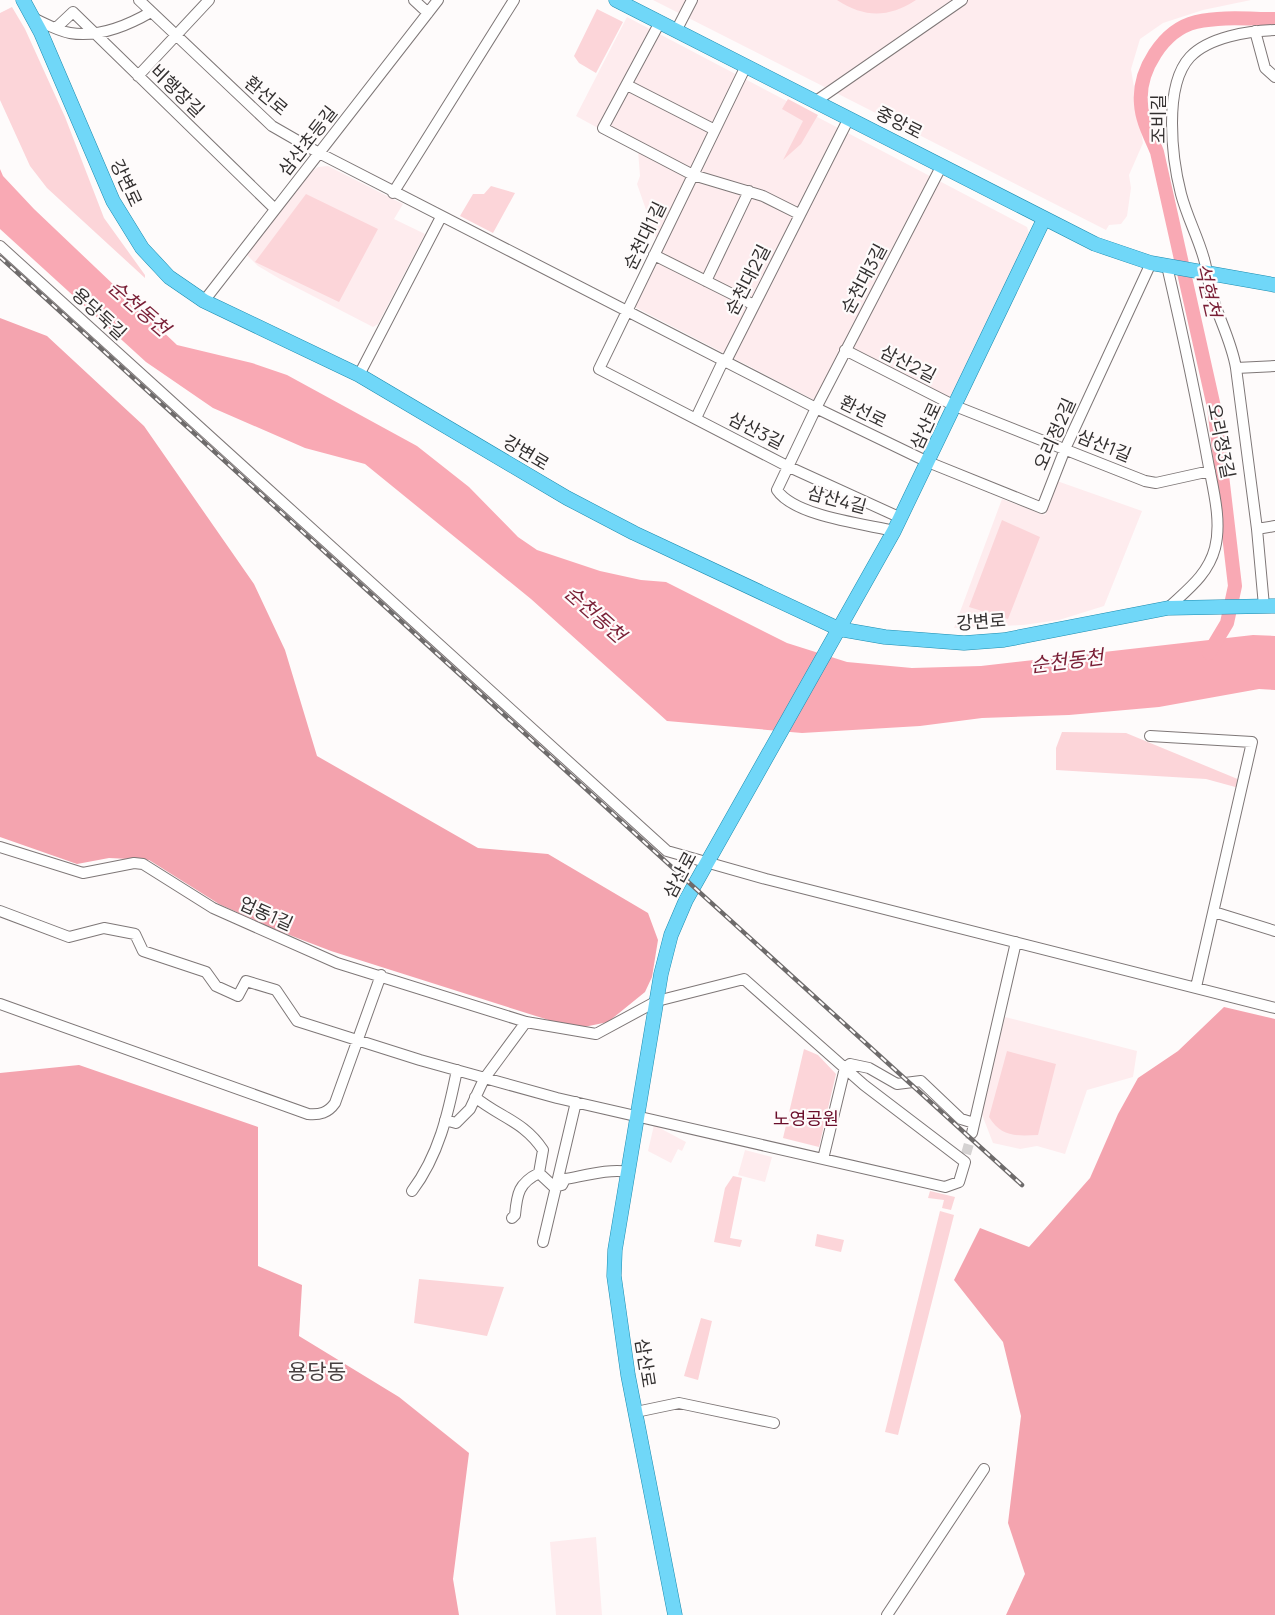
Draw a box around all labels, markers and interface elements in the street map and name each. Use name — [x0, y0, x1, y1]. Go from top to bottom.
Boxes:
street label: 비행장길 — [146, 59, 210, 122]
street label: 환선로 — [240, 70, 293, 120]
street label: 조비길 — [1146, 94, 1170, 144]
street label: 삼산초등길 — [272, 100, 342, 180]
street label: 중앙로 — [872, 100, 927, 144]
street label: 강변로 — [106, 155, 148, 210]
street label: 순천대1길 — [617, 197, 671, 274]
street label: 순천대3길 — [835, 239, 892, 318]
street label: 순천대2길 — [719, 240, 775, 319]
water label: 석현천 — [1189, 260, 1228, 322]
water label: 순천동천 — [103, 273, 178, 344]
street label: 용당둑길 — [67, 282, 132, 345]
street label: 삼산2길 — [876, 339, 941, 387]
street label: 환선로 — [836, 389, 891, 433]
street label: 오리정2길 — [1028, 394, 1081, 473]
street label: 삼산로 — [904, 398, 946, 453]
street label: 오리정3길 — [1203, 401, 1241, 481]
street label: 삼산3길 — [724, 406, 788, 454]
street label: 삼산1길 — [1074, 423, 1135, 467]
street label: 강변로 — [499, 429, 554, 475]
street label: 삼산4길 — [805, 480, 869, 518]
water label: 순천동천 — [559, 579, 634, 650]
street label: 강변로 — [955, 607, 1007, 635]
water label: 순천동천 — [1029, 642, 1108, 678]
street label: 삼산로 — [657, 847, 701, 902]
street label: 업동1길 — [236, 891, 297, 936]
park label: 노영공원 — [773, 1106, 839, 1130]
street label: 삼산로 — [630, 1336, 662, 1389]
district label: 용당동 — [288, 1357, 346, 1385]

